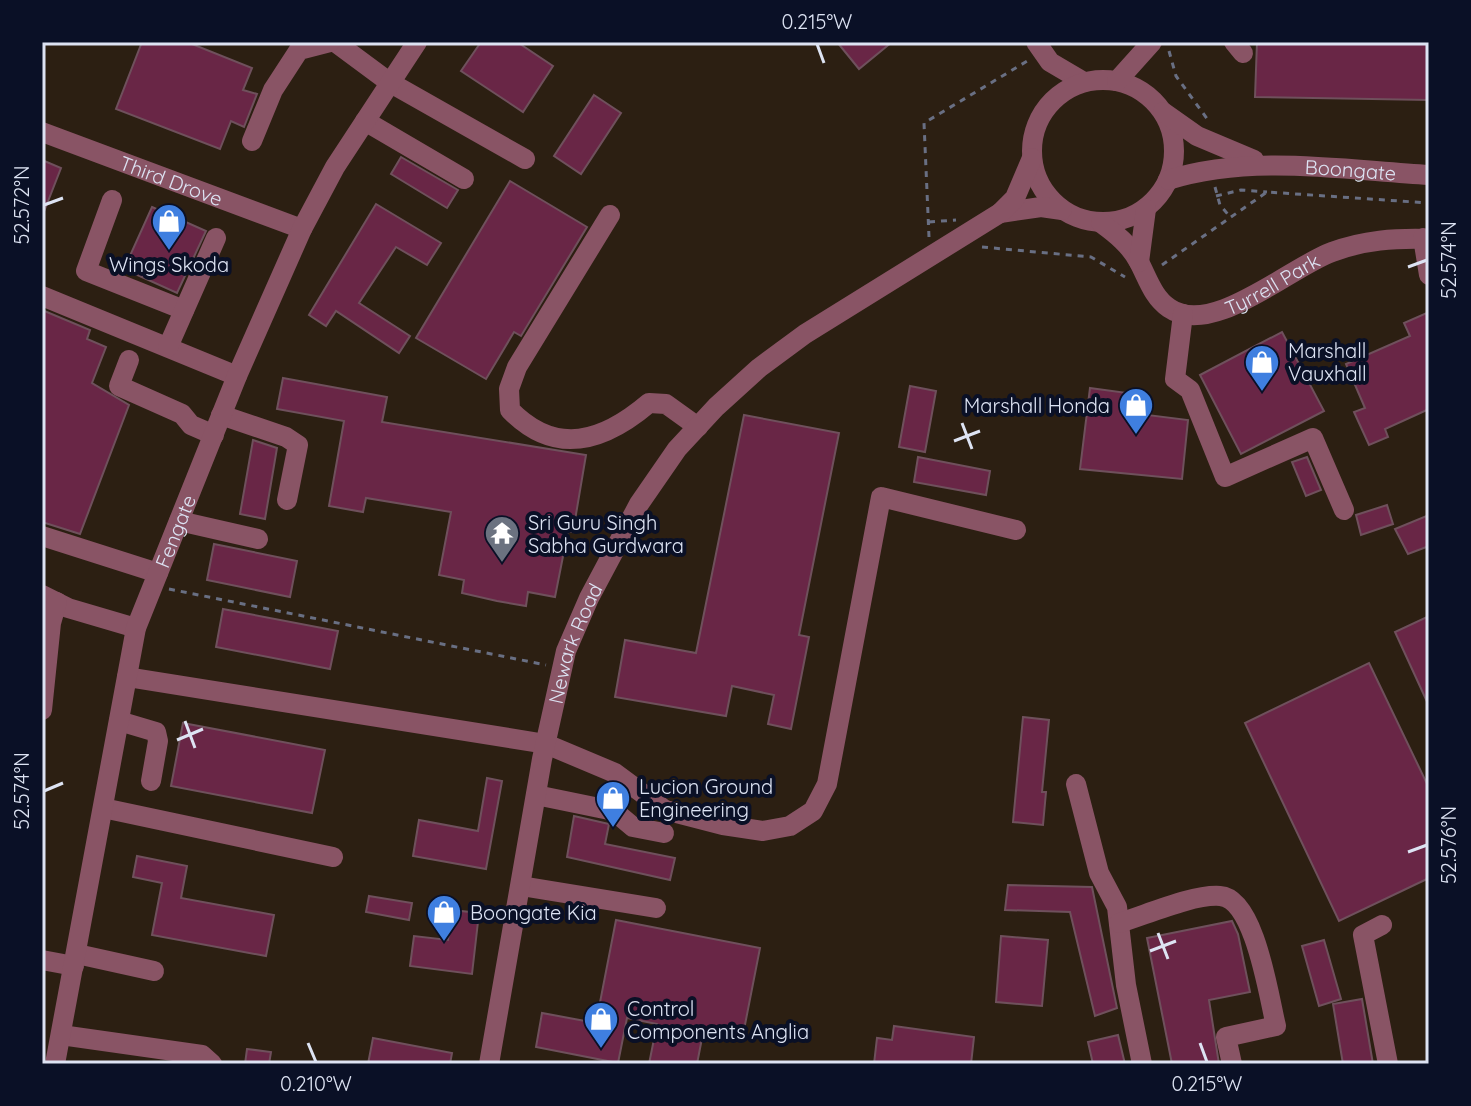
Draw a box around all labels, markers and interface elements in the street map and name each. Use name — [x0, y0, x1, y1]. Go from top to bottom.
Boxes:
text: 0.215°W — [782, 9, 852, 34]
street label: Third Drove — [116, 150, 226, 211]
street label: Boongate — [1304, 154, 1397, 185]
text: 52.572°N — [9, 165, 34, 245]
shop icon: Wings Skoda — [150, 202, 188, 252]
text: 52.574°N — [1436, 221, 1461, 299]
street label: Tyrrell Park — [1221, 247, 1324, 320]
place label: Wings Skoda — [109, 252, 229, 277]
place label: Marshall Vauxhall — [1288, 338, 1367, 386]
shop icon: Marshall Vauxhall — [1243, 343, 1281, 393]
shop icon: Marshall Honda — [1117, 386, 1155, 436]
place label: Marshall Honda — [964, 393, 1110, 418]
street label: Fengate — [149, 491, 201, 571]
place label: Sri Guru Singh Sabha Gurdwara — [528, 510, 684, 558]
temple icon: Sri Guru Singh Sabha Gurdwara — [483, 514, 521, 564]
street label: Newark Road — [542, 579, 607, 706]
text: 52.574°N — [9, 752, 34, 830]
place label: Lucion Ground Engineering — [639, 774, 773, 822]
shop icon: Lucion Ground Engineering — [594, 779, 632, 829]
text: 52.576°N — [1436, 806, 1461, 884]
shop icon: Boongate Kia — [425, 893, 463, 943]
place label: Boongate Kia — [470, 900, 597, 925]
place label: Control Components Anglia — [627, 996, 809, 1044]
shop icon: Control Components Anglia — [582, 1000, 620, 1050]
text: 0.210°W — [280, 1071, 352, 1096]
text: 0.215°W — [1172, 1071, 1242, 1096]

